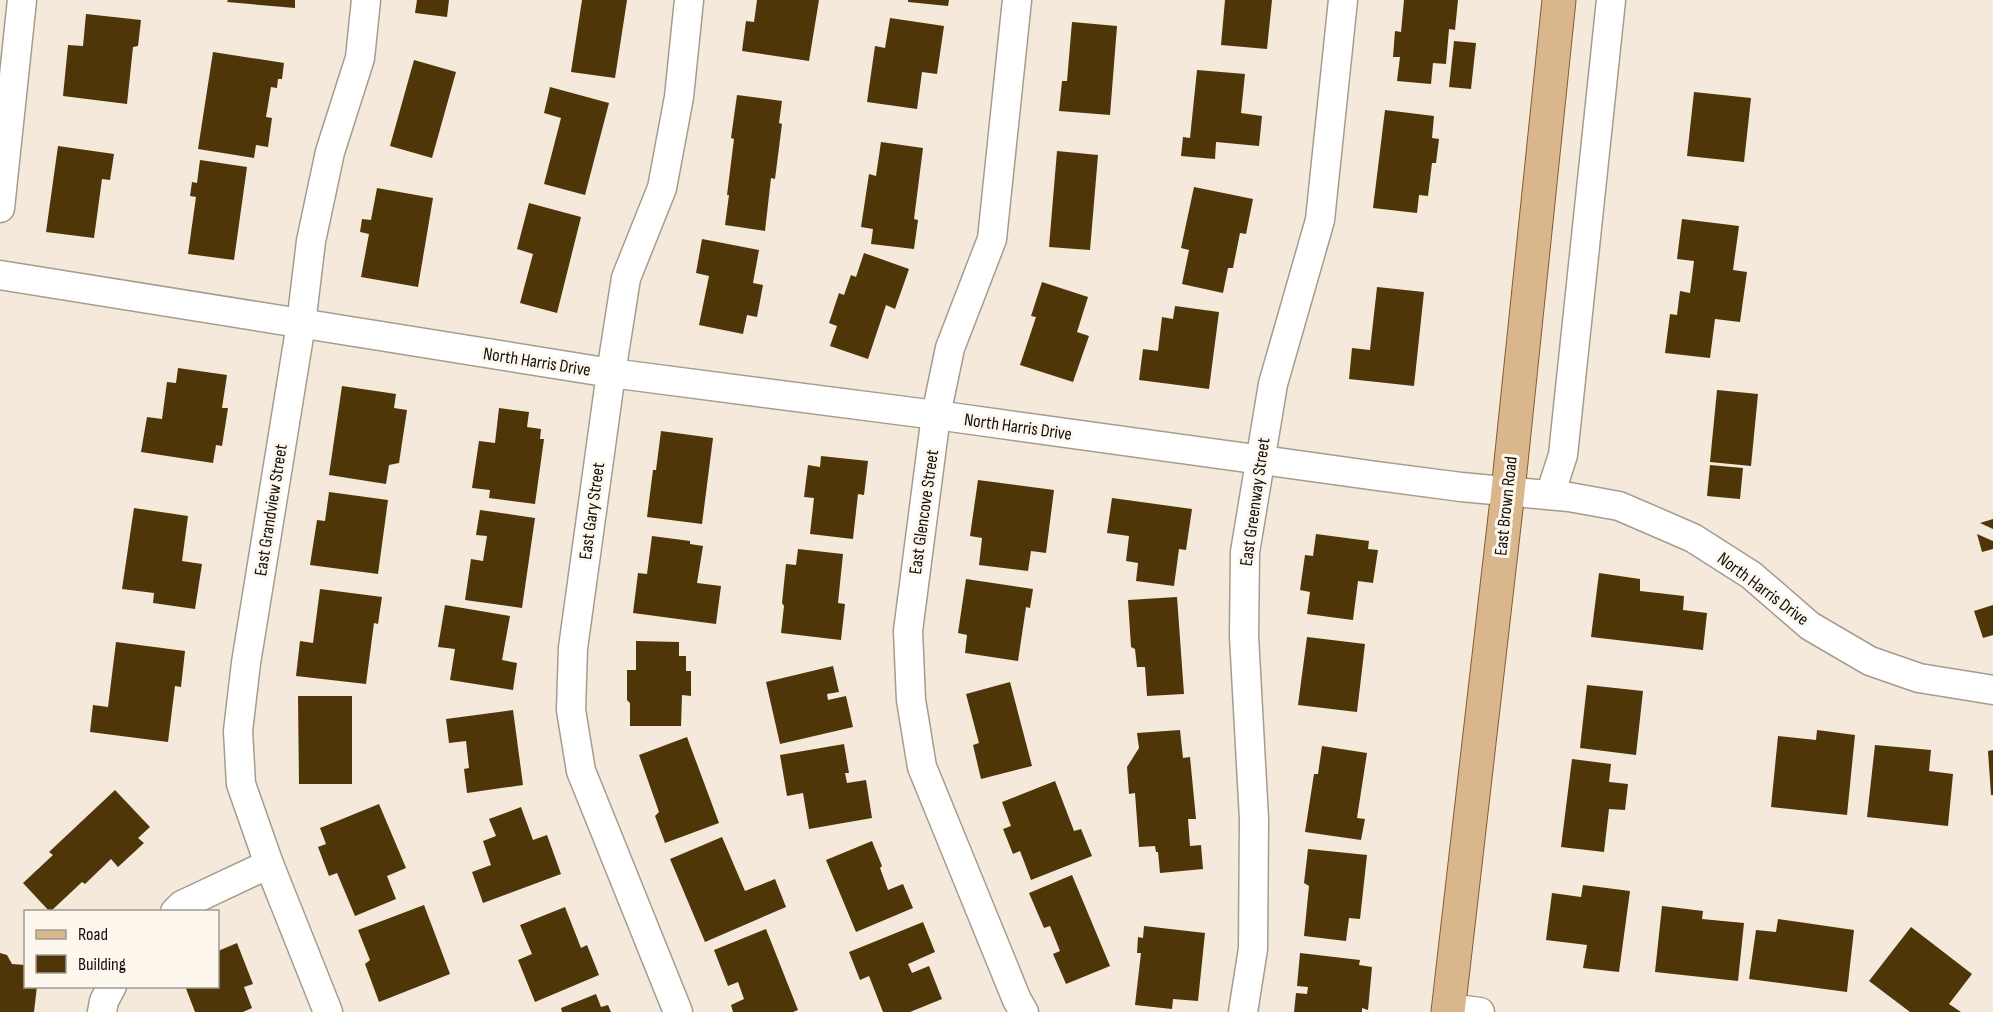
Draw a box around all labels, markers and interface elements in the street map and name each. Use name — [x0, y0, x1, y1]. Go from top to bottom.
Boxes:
street label: North Harris Drive — [482, 343, 592, 381]
street label: North Harris Drive — [963, 409, 1073, 445]
street label: East Greenway Street — [1236, 436, 1274, 568]
street label: East Grandview Street — [250, 442, 292, 578]
street label: East Glencove Street — [905, 448, 943, 576]
street label: East Brown Road — [1490, 455, 1522, 557]
street label: East Gary Street — [575, 461, 609, 561]
street label: North Harris Drive — [1713, 548, 1813, 630]
legend — [24, 910, 219, 988]
text: Road — [78, 924, 108, 945]
text: Building — [78, 954, 126, 975]

